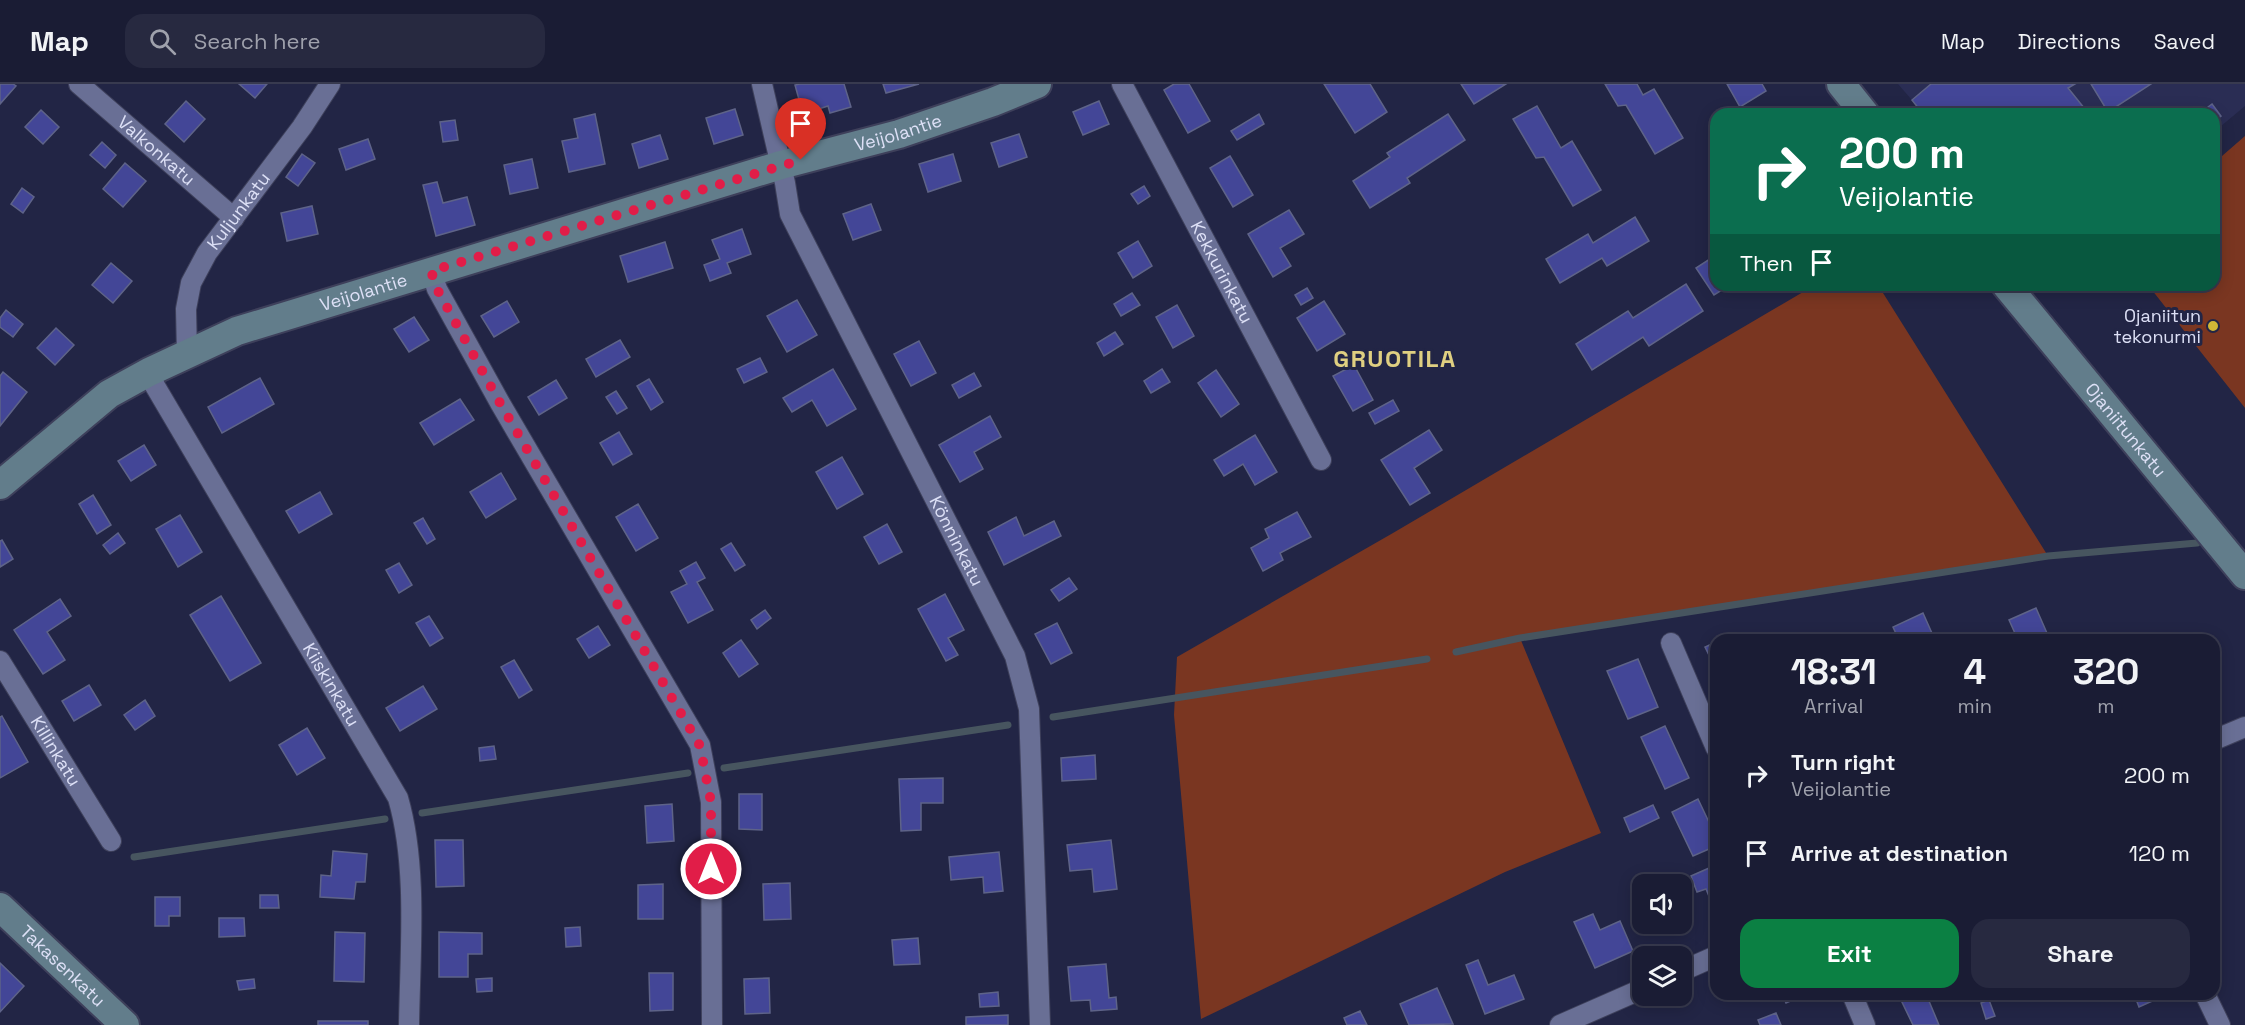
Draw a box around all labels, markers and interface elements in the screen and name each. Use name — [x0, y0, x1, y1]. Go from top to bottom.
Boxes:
search box — [125, 14, 545, 68]
text: Map — [30, 23, 89, 59]
icon: search — [146, 25, 179, 58]
text: Search here — [194, 27, 321, 55]
text: Map — [1941, 28, 1985, 55]
text: Directions — [2018, 28, 2121, 55]
text: Saved — [2154, 28, 2215, 55]
pin — [775, 98, 826, 160]
icon: arrive — [784, 107, 817, 140]
street label: Veijolantie — [852, 108, 945, 156]
street label: Valkonkatu — [113, 110, 200, 190]
text: 200 m — [1839, 127, 1965, 180]
icon: right — [1740, 132, 1818, 210]
street label: Kuljunkatu — [202, 167, 275, 254]
text: Veijolantie — [1839, 179, 1974, 214]
street label: Kekkurinkatu — [1186, 217, 1259, 327]
icon: arrive — [1805, 246, 1838, 279]
text: Then — [1740, 249, 1793, 277]
street label: Veijolantie — [317, 268, 410, 316]
place label: Ojaniitun tekonurmi — [2113, 304, 2201, 348]
marker: Ojaniitun tekonurmi — [2206, 319, 2220, 333]
district label: GRUOTILA — [1333, 343, 1457, 374]
street label: Ojaniitunkatu — [2080, 378, 2172, 482]
street label: Könninkatu — [924, 492, 989, 590]
street label: Kiiskinkatu — [298, 639, 365, 730]
text: 18:31 — [1791, 649, 1877, 695]
text: 4 — [1963, 649, 1986, 695]
text: 320 — [2073, 649, 2139, 695]
text: Arrival — [1804, 693, 1864, 719]
text: min — [1958, 693, 1992, 719]
text: m — [2097, 693, 2115, 719]
street label: Killinkatu — [26, 712, 86, 790]
text: Turn right — [1791, 748, 1896, 776]
icon: right — [1740, 759, 1773, 792]
text: 200 m — [2124, 761, 2190, 789]
text: Veijolantie — [1791, 776, 1891, 802]
position arrow — [679, 837, 743, 901]
icon: arrive — [1740, 837, 1773, 870]
text: Arrive at destination — [1791, 839, 2008, 867]
text: 120 m — [2129, 839, 2190, 867]
map controls — [1632, 874, 1692, 1006]
button: sound — [1632, 874, 1692, 934]
button: Exit — [1740, 919, 1959, 988]
button: Share — [1971, 919, 2190, 988]
street label: Takasenkatu — [15, 920, 110, 1011]
button: layers — [1632, 946, 1692, 1006]

